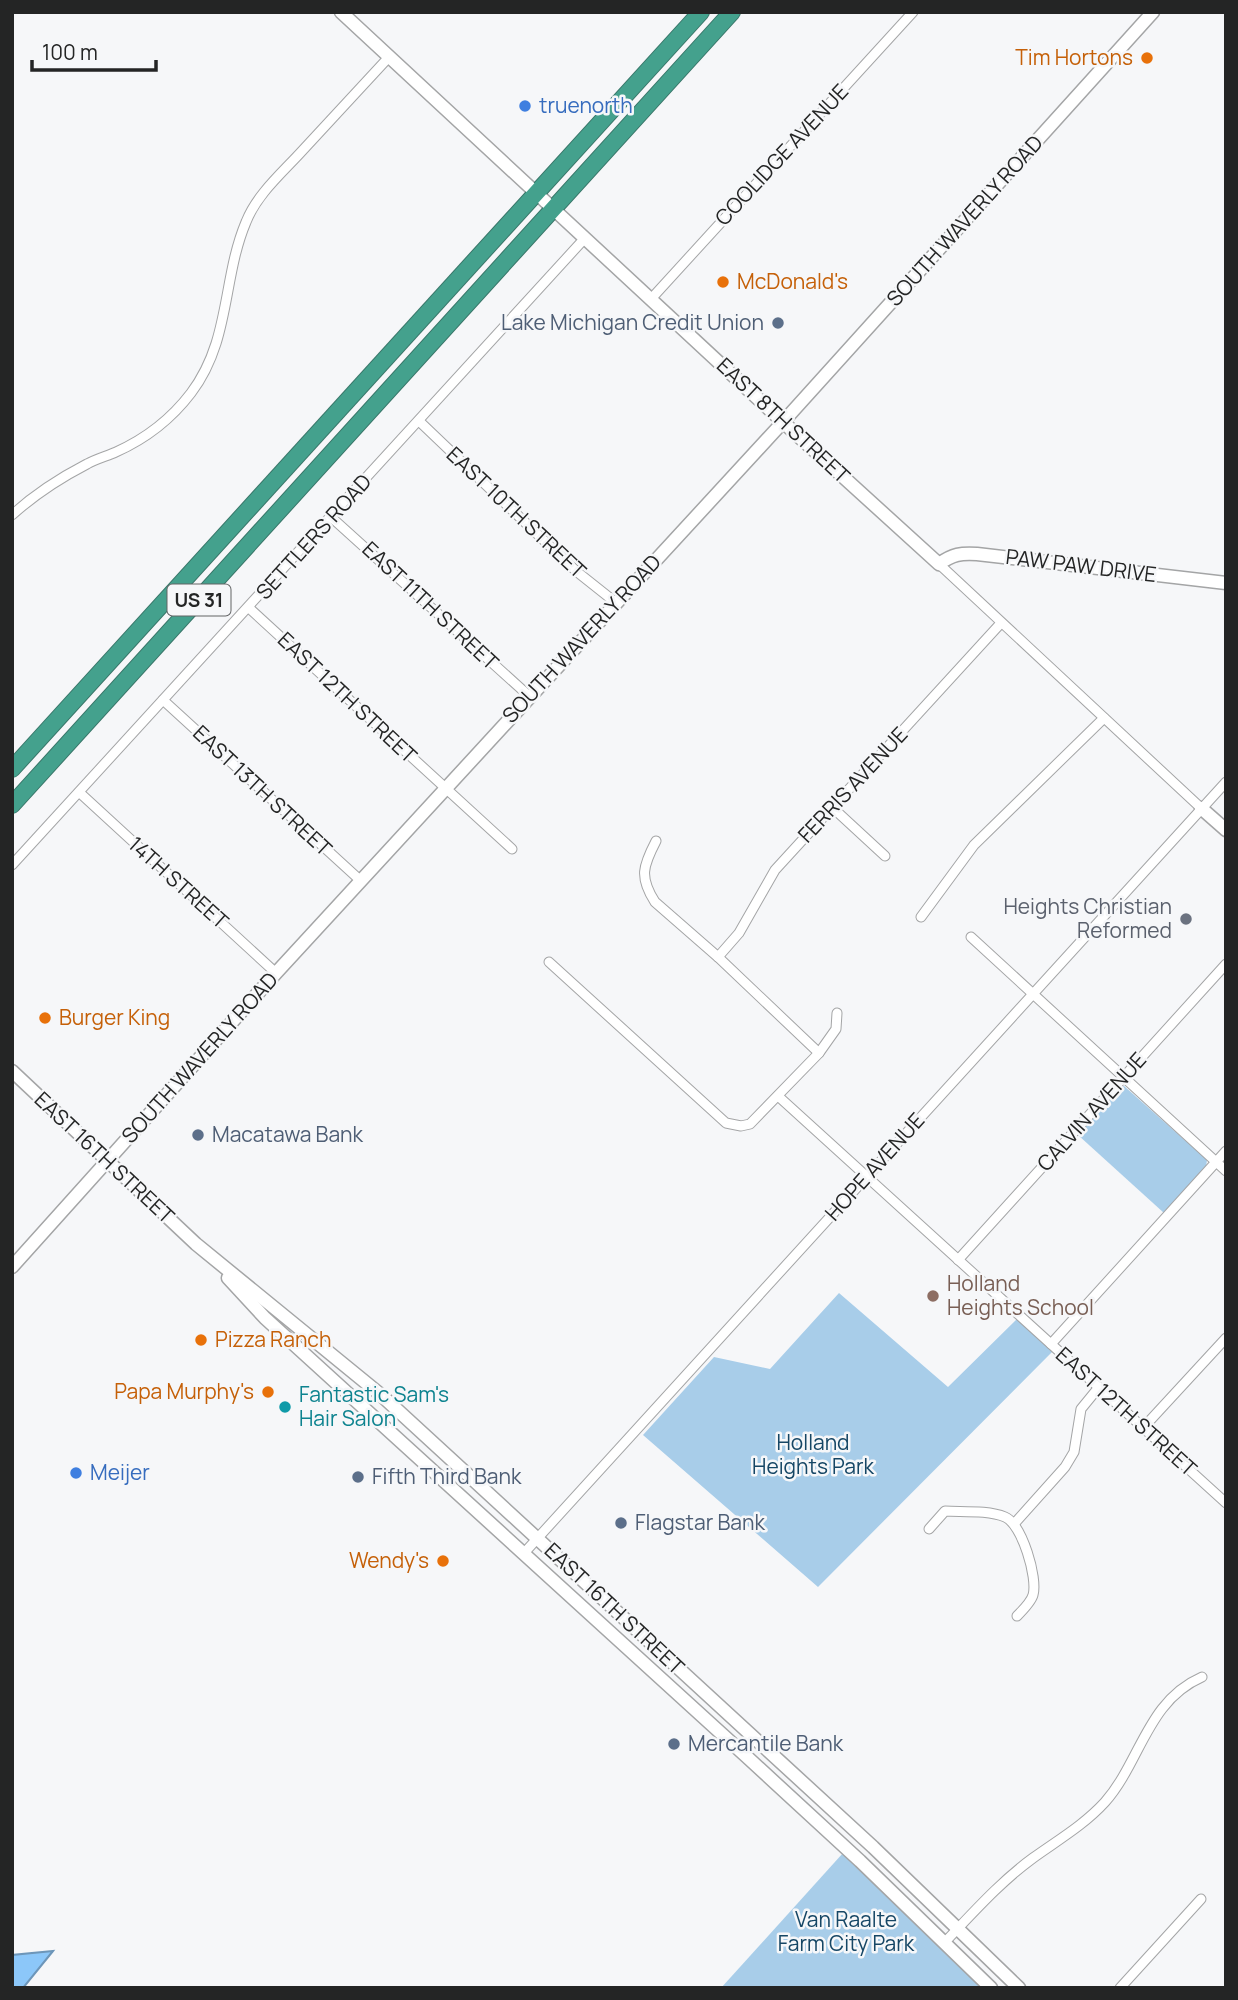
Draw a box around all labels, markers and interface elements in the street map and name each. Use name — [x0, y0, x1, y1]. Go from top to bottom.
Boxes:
scale bar — [32, 28, 156, 72]
text: 100 m — [42, 38, 98, 66]
place label: Tim Hortons — [1015, 43, 1133, 71]
marker: Tim Hortons — [1139, 50, 1155, 66]
street label: COOLIDGE AVENUE — [708, 78, 854, 231]
place label: truenorth — [539, 91, 633, 119]
marker: truenorth — [517, 98, 533, 114]
street label: SOUTH WAVERLY ROAD — [880, 129, 1049, 312]
place label: McDonald's — [737, 267, 848, 295]
marker: McDonald's — [715, 274, 731, 290]
place label: Lake Michigan Credit Union — [501, 308, 764, 336]
marker: Lake Michigan Credit Union — [770, 315, 786, 331]
street label: EAST 8TH STREET — [711, 351, 857, 490]
street label: EAST 10TH STREET — [441, 440, 593, 585]
street label: SETTLERS ROAD — [249, 468, 377, 605]
street label: EAST 11TH STREET — [357, 535, 505, 676]
street label: PAW PAW DRIVE — [1004, 542, 1158, 588]
street label: SOUTH WAVERLY ROAD — [496, 548, 667, 729]
road number: US 31 — [168, 584, 230, 615]
street label: EAST 12TH STREET — [272, 626, 424, 769]
street label: EAST 13TH STREET — [187, 719, 338, 862]
street label: FERRIS AVENUE — [791, 720, 913, 848]
street label: 14TH STREET — [123, 830, 235, 935]
place label: Heights Christian Reformed — [1003, 892, 1172, 944]
marker: Heights Christian Reformed — [1178, 911, 1194, 927]
street label: SOUTH WAVERLY ROAD — [115, 966, 284, 1149]
place label: Burger King — [59, 1003, 170, 1031]
marker: Burger King — [37, 1010, 53, 1026]
street label: CALVIN AVENUE — [1030, 1046, 1152, 1177]
street label: EAST 16TH STREET — [29, 1085, 181, 1230]
street label: HOPE AVENUE — [818, 1106, 930, 1226]
place label: Macatawa Bank — [212, 1120, 364, 1148]
marker: Macatawa Bank — [190, 1127, 206, 1143]
place label: Holland Heights School — [947, 1269, 1094, 1321]
marker: Holland Heights School — [925, 1288, 941, 1304]
place label: Pizza Ranch — [215, 1325, 331, 1353]
marker: Pizza Ranch — [193, 1332, 209, 1348]
street label: EAST 12TH STREET — [1050, 1341, 1203, 1482]
place label: Papa Murphy's — [114, 1377, 254, 1405]
place label: Fantastic Sam's Hair Salon — [299, 1380, 449, 1432]
marker: Papa Murphy's — [260, 1384, 276, 1400]
marker: Fantastic Sam's Hair Salon — [277, 1399, 293, 1415]
park label: Holland Heights Park — [752, 1428, 875, 1480]
place label: Meijer — [90, 1458, 150, 1486]
place label: Fifth Third Bank — [372, 1462, 522, 1490]
marker: Meijer — [68, 1465, 84, 1481]
marker: Fifth Third Bank — [350, 1469, 366, 1485]
place label: Flagstar Bank — [635, 1508, 765, 1536]
marker: Flagstar Bank — [613, 1515, 629, 1531]
street label: EAST 16TH STREET — [539, 1536, 691, 1681]
place label: Wendy's — [349, 1546, 429, 1574]
marker: Wendy's — [435, 1553, 451, 1569]
place label: Mercantile Bank — [688, 1729, 844, 1757]
marker: Mercantile Bank — [666, 1736, 682, 1752]
park label: Van Raalte Farm City Park — [778, 1905, 915, 1957]

